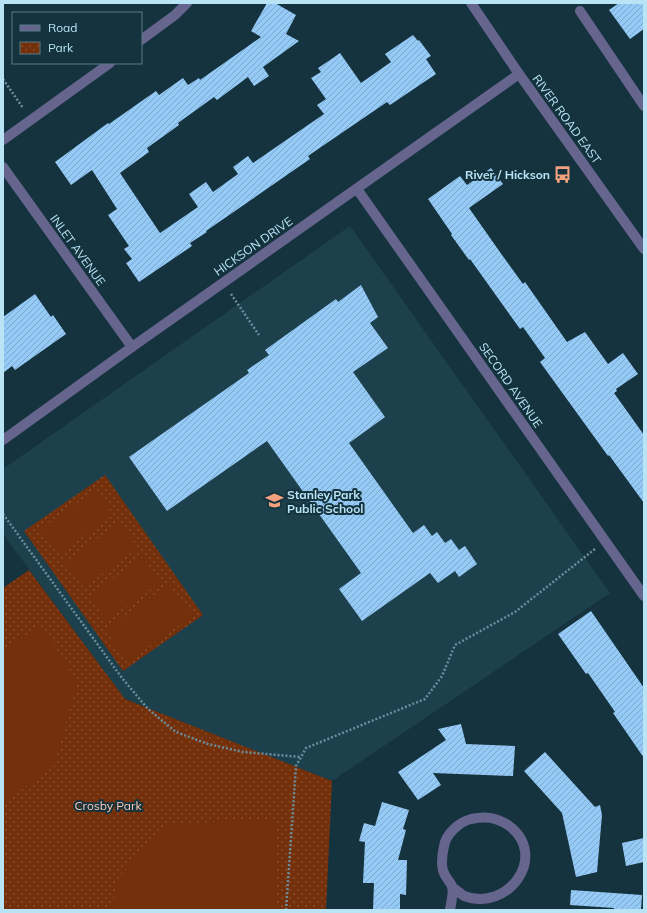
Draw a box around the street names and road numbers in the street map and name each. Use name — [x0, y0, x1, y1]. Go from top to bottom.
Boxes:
street label: RIVER ROAD EAST — [530, 71, 605, 167]
street label: INLET AVENUE — [47, 211, 109, 289]
street label: HICKSON DRIVE — [211, 213, 295, 279]
street label: SECORD AVENUE — [476, 340, 546, 430]

